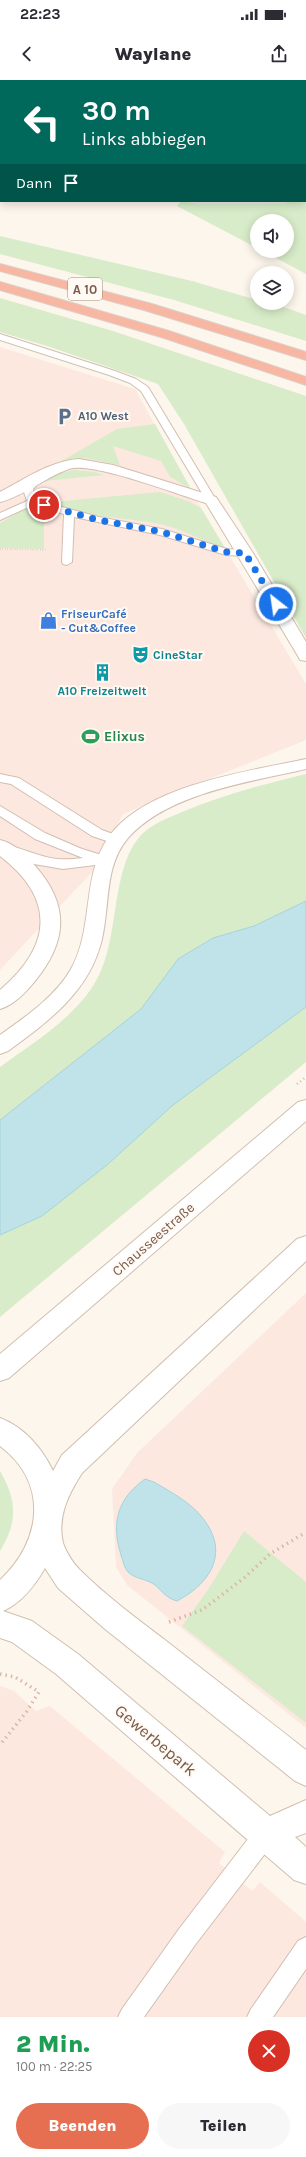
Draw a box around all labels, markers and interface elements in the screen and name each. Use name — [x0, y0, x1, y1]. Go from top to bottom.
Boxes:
text: 22:23 — [20, 5, 61, 23]
icon: back — [16, 43, 38, 65]
text: Waylane — [115, 43, 191, 65]
icon: share — [268, 43, 290, 65]
text: 30 m — [82, 94, 151, 127]
icon: left — [16, 96, 68, 148]
text: Links abbiegen — [82, 128, 207, 150]
icon: arrive — [60, 172, 82, 194]
text: Dann — [16, 174, 52, 192]
map controls — [250, 214, 294, 310]
button: sound — [250, 214, 294, 258]
button: layers — [250, 266, 294, 310]
road number: A 10 — [68, 278, 102, 300]
parking icon: A10 West — [55, 406, 75, 426]
place label: A10 West — [78, 409, 129, 423]
pin — [27, 488, 61, 522]
icon: arrive — [33, 494, 55, 516]
position arrow — [255, 583, 297, 625]
place label: FriseurCafé - Cut&Coffee — [61, 607, 136, 635]
shop icon: FriseurCafé - Cut&Coffee — [38, 611, 58, 631]
theatre icon: CineStar — [130, 645, 150, 665]
place label: CineStar — [153, 648, 203, 662]
building icon: A10 Freizeitwelt — [92, 662, 112, 682]
place label: A10 Freizeitwelt — [58, 684, 147, 698]
sports icon: Elixus — [81, 726, 101, 746]
place label: Elixus — [104, 728, 145, 745]
street label: Chausseestraße — [109, 1199, 198, 1280]
street label: Gewerbepark — [111, 1700, 201, 1780]
text: 2 Min. — [16, 2030, 89, 2058]
button: close — [248, 2030, 290, 2072]
text: 100 m · 22:25 — [16, 2059, 92, 2074]
button: Beenden — [16, 2103, 149, 2149]
button: Teilen — [157, 2103, 290, 2149]

